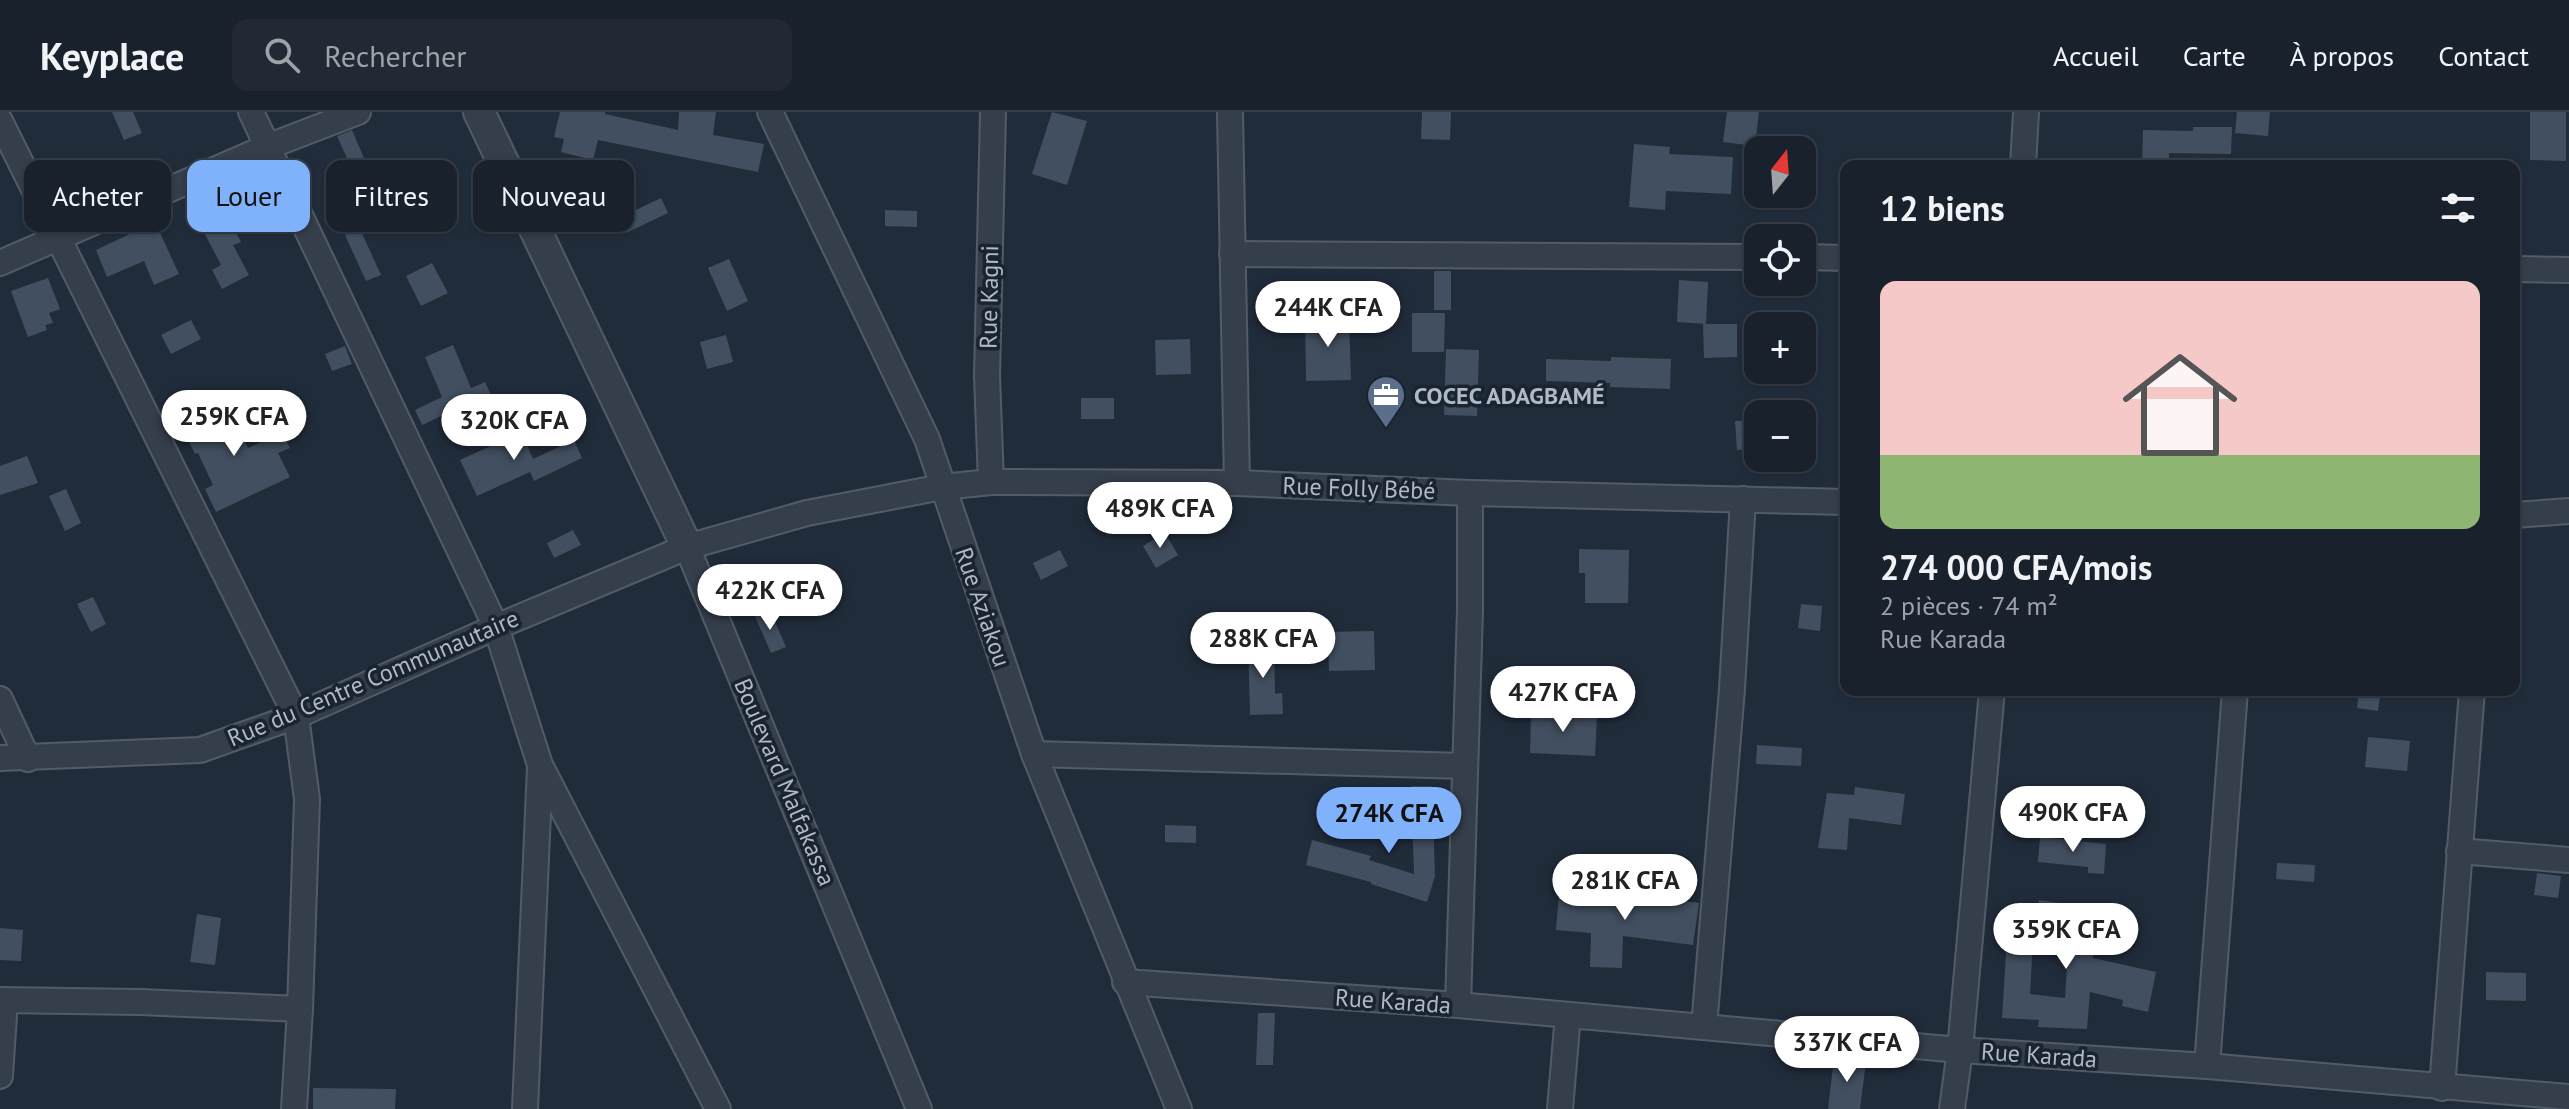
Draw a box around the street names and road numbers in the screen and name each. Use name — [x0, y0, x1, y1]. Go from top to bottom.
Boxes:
street label: Rue Kagni — [973, 245, 1005, 349]
street label: Rue Folly Bébé — [1282, 470, 1436, 506]
street label: Rue Aziakou — [948, 543, 1018, 671]
street label: Rue du Centre Communautaire — [223, 603, 523, 753]
street label: Boulevard Malfakassa — [727, 674, 843, 890]
street label: Rue Karada — [1334, 981, 1452, 1021]
street label: Rue Karada — [1980, 1035, 2098, 1075]

